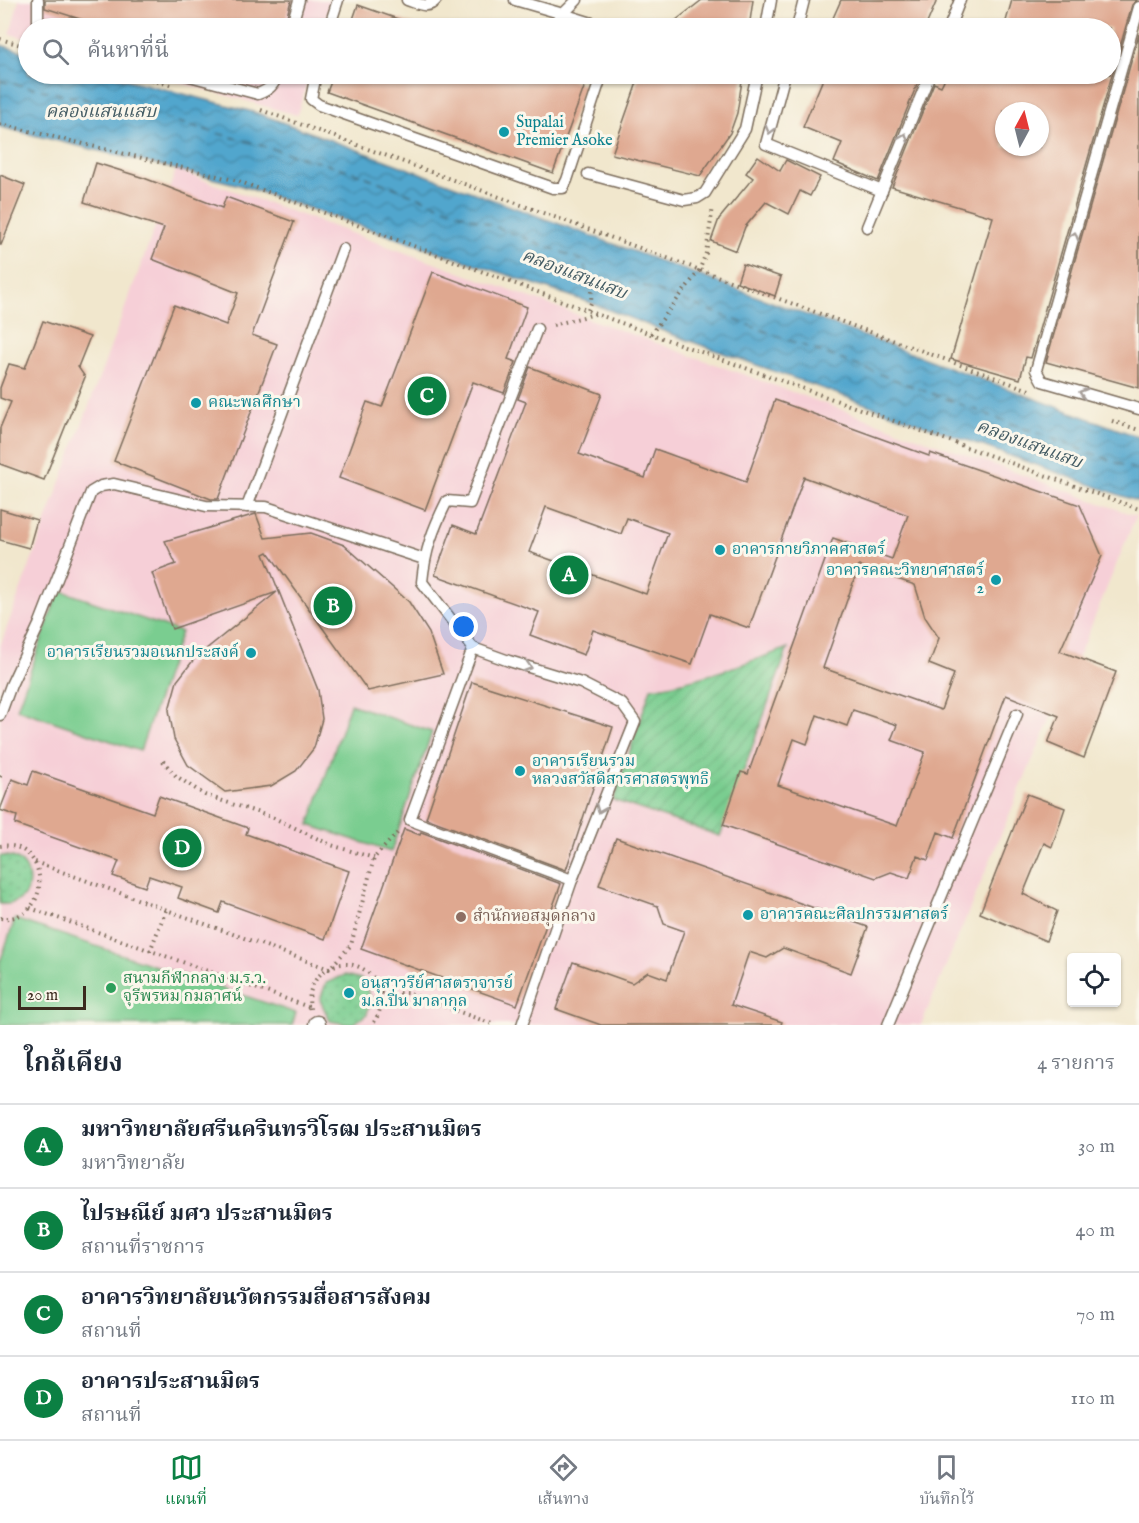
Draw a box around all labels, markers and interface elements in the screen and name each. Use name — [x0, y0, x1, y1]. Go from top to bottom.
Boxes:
search box — [18, 18, 1121, 84]
icon: search — [39, 35, 72, 68]
text: ค้นหาที่นี่ — [87, 37, 169, 65]
water label: คลองแสนแสบ — [46, 101, 158, 124]
north arrow — [995, 102, 1049, 156]
place label: Supalai Premier Asoke — [516, 113, 613, 151]
one-way arrow — [765, 124, 777, 135]
marker: Supalai Premier Asoke — [497, 125, 511, 139]
one-way arrow — [897, 133, 909, 144]
one-way arrow — [1067, 231, 1079, 242]
water label: คลองแสนแสบ — [518, 244, 631, 306]
pin: C — [408, 374, 446, 418]
one-way arrow — [1078, 388, 1089, 400]
place label: คณะพลศึกษา — [208, 393, 301, 413]
marker: คณะพลศึกษา — [189, 396, 203, 410]
water label: คลองแสนแสบ — [973, 415, 1086, 475]
place label: อาคารกายวิภาคศาสตร์ — [732, 539, 886, 560]
marker: อาคารกายวิภาคศาสตร์ — [713, 543, 727, 557]
pin: A — [550, 552, 588, 598]
place label: อาคารคณะวิทยาศาสตร์ 2 — [826, 560, 985, 599]
marker: อาคารคณะวิทยาศาสตร์ 2 — [989, 573, 1003, 587]
pin: B — [314, 584, 352, 628]
your location — [449, 612, 478, 641]
place label: อาคารเรียนรวมอเนกประสงค์ — [47, 642, 239, 663]
marker: อาคารเรียนรวมอเนกประสงค์ — [244, 646, 258, 660]
one-way arrow — [522, 660, 533, 672]
place label: อาคารเรียนรวม หลวงสวัสดิสารศาสตรพุทธิ — [532, 752, 709, 790]
marker: อาคารเรียนรวม หลวงสวัสดิสารศาสตรพุทธิ — [513, 764, 527, 778]
one-way arrow — [595, 803, 608, 814]
pin: D — [162, 826, 201, 870]
place label: อาคารคณะศิลปกรรมศาสตร์ — [760, 904, 949, 925]
place label: สำนักหอสมุดกลาง — [473, 907, 596, 927]
marker: อาคารคณะศิลปกรรมศาสตร์ — [741, 908, 755, 922]
marker: สำนักหอสมุดกลาง — [454, 910, 468, 924]
map controls — [1067, 953, 1121, 1007]
button: locate — [1067, 953, 1121, 1007]
place label: สนามกีฬากลาง ม.ร.ว. จุรีพรหม กมลาศน์ — [123, 969, 266, 1007]
place label: อนุสาวรีย์ศาสตราจารย์ ม.ล.ปิ่น มาลากุล — [361, 973, 513, 1012]
marker: สนามกีฬากลาง ม.ร.ว. จุรีพรหม กมลาศน์ — [104, 981, 118, 995]
scale bar — [18, 983, 86, 1010]
text: 20 m — [27, 986, 58, 1006]
marker: อนุสาวรีย์ศาสตราจารย์ ม.ล.ปิ่น มาลากุล — [342, 986, 356, 1000]
text: ใกล้เคียง — [24, 1047, 123, 1080]
text: 4 รายการ — [1037, 1051, 1115, 1076]
text: มหาวิทยาลัยศรีนครินทรวิโรฒ ประสานมิตร — [81, 1116, 482, 1144]
text: A — [37, 1134, 50, 1159]
text: 30 m — [1078, 1134, 1115, 1159]
text: มหาวิทยาลัย — [81, 1151, 186, 1176]
text: ไปรษณีย์ มศว ประสานมิตร — [81, 1200, 333, 1228]
text: B — [37, 1218, 50, 1243]
text: 40 m — [1076, 1218, 1115, 1243]
text: สถานที่ราชการ — [81, 1235, 205, 1260]
text: อาคารวิทยาลัยนวัตกรรมสื่อสารสังคม — [81, 1284, 431, 1312]
text: C — [36, 1302, 51, 1327]
text: 70 m — [1076, 1302, 1115, 1327]
text: สถานที่ — [81, 1319, 142, 1344]
text: อาคารประสานมิตร — [81, 1368, 260, 1396]
text: D — [35, 1386, 52, 1411]
text: 110 m — [1071, 1386, 1115, 1411]
text: สถานที่ — [81, 1403, 142, 1428]
tab: แผนที่ — [165, 1451, 207, 1513]
tab: เส้นทาง — [537, 1451, 589, 1513]
tab: บันทึกไว้ — [919, 1451, 974, 1513]

